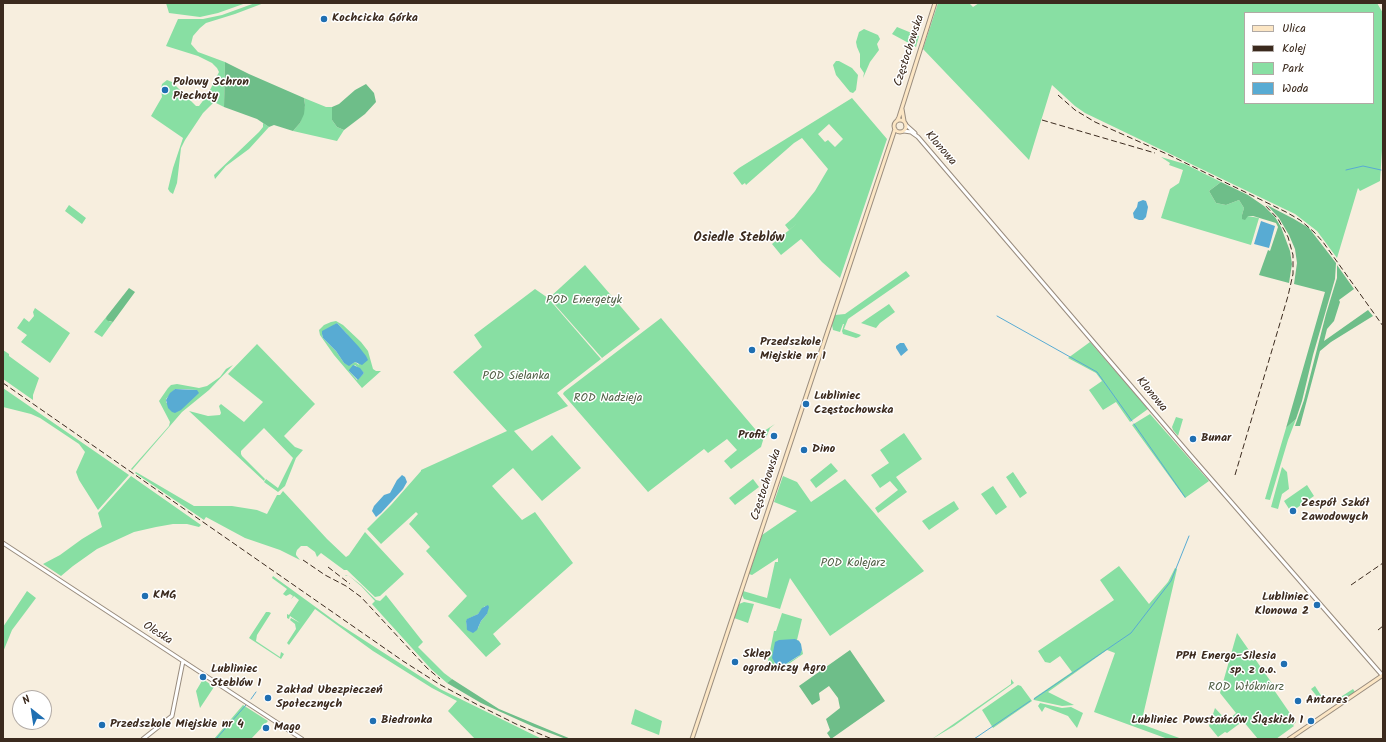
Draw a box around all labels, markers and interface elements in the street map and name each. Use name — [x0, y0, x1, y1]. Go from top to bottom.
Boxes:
place label: Kochcicka Górka — [332, 12, 418, 26]
legend — [1244, 12, 1374, 104]
street label: Częstochowska — [892, 13, 928, 89]
marker: Kochcicka Górka — [319, 14, 329, 24]
text: Ulica — [1282, 19, 1306, 38]
text: Kolej — [1282, 39, 1306, 58]
text: Park — [1282, 59, 1304, 78]
place label: Polowy Schron Piechoty — [173, 76, 249, 104]
text: Woda — [1282, 79, 1308, 98]
marker: Polowy Schron Piechoty — [160, 85, 170, 95]
street label: Klonowa — [921, 129, 959, 169]
district label: Osiedle Steblów — [694, 231, 784, 247]
park label: POD Energetyk — [546, 294, 622, 308]
place label: Przedszkole Miejskie nr 1 — [760, 336, 826, 364]
marker: Przedszkole Miejskie nr 1 — [747, 345, 757, 355]
park label: POD Sielanka — [482, 370, 550, 384]
street label: Klonowa — [1132, 375, 1170, 415]
place label: Lubliniec Częstochowska — [814, 390, 893, 418]
park label: ROD Nadzieja — [574, 392, 642, 406]
marker: Lubliniec Częstochowska — [801, 399, 811, 409]
place label: Profit — [738, 429, 766, 443]
marker: Profit — [769, 431, 779, 441]
place label: Bunar — [1201, 432, 1231, 446]
marker: Bunar — [1188, 434, 1198, 444]
place label: Dino — [812, 443, 835, 457]
marker: Dino — [799, 445, 809, 455]
street label: Częstochowska — [749, 447, 785, 523]
place label: Zespół Szkół Zawodowych — [1301, 497, 1370, 525]
marker: Zespół Szkół Zawodowych — [1288, 506, 1298, 516]
park label: POD Kolejarz — [820, 557, 886, 571]
place label: KMG — [153, 589, 176, 603]
marker: KMG — [140, 591, 150, 601]
place label: Lubliniec Klonowa 2 — [1255, 591, 1309, 619]
marker: Lubliniec Klonowa 2 — [1312, 600, 1322, 610]
street label: Oleska — [140, 619, 174, 649]
place label: Sklep ogrodniczy Agro — [743, 648, 826, 676]
place label: PPH Energo-Silesia sp. z o.o. — [1176, 650, 1276, 678]
marker: Sklep ogrodniczy Agro — [730, 657, 740, 667]
marker: PPH Energo-Silesia sp. z o.o. — [1279, 659, 1289, 669]
place label: Lubliniec Steblów 1 — [211, 663, 261, 691]
marker: Lubliniec Steblów 1 — [198, 672, 208, 682]
park label: ROD Włókniarz — [1208, 681, 1284, 695]
place label: Zakład Ubezpieczeń Społecznych — [276, 684, 383, 712]
north arrow — [12, 690, 52, 730]
text: N — [19, 691, 34, 710]
marker: Zakład Ubezpieczeń Społecznych — [263, 693, 273, 703]
place label: Antares — [1306, 694, 1348, 708]
marker: Antares — [1293, 696, 1303, 706]
place label: Biedronka — [381, 714, 432, 728]
place label: Lubliniec Powstańców Śląskich 1 — [1131, 714, 1303, 728]
marker: Biedronka — [368, 716, 378, 726]
marker: Lubliniec Powstańców Śląskich 1 — [1306, 716, 1316, 726]
place label: Przedszkole Miejskie nr 4 — [110, 718, 244, 732]
marker: Przedszkole Miejskie nr 4 — [97, 720, 107, 730]
place label: Mago — [274, 721, 300, 735]
marker: Mago — [261, 723, 271, 733]

